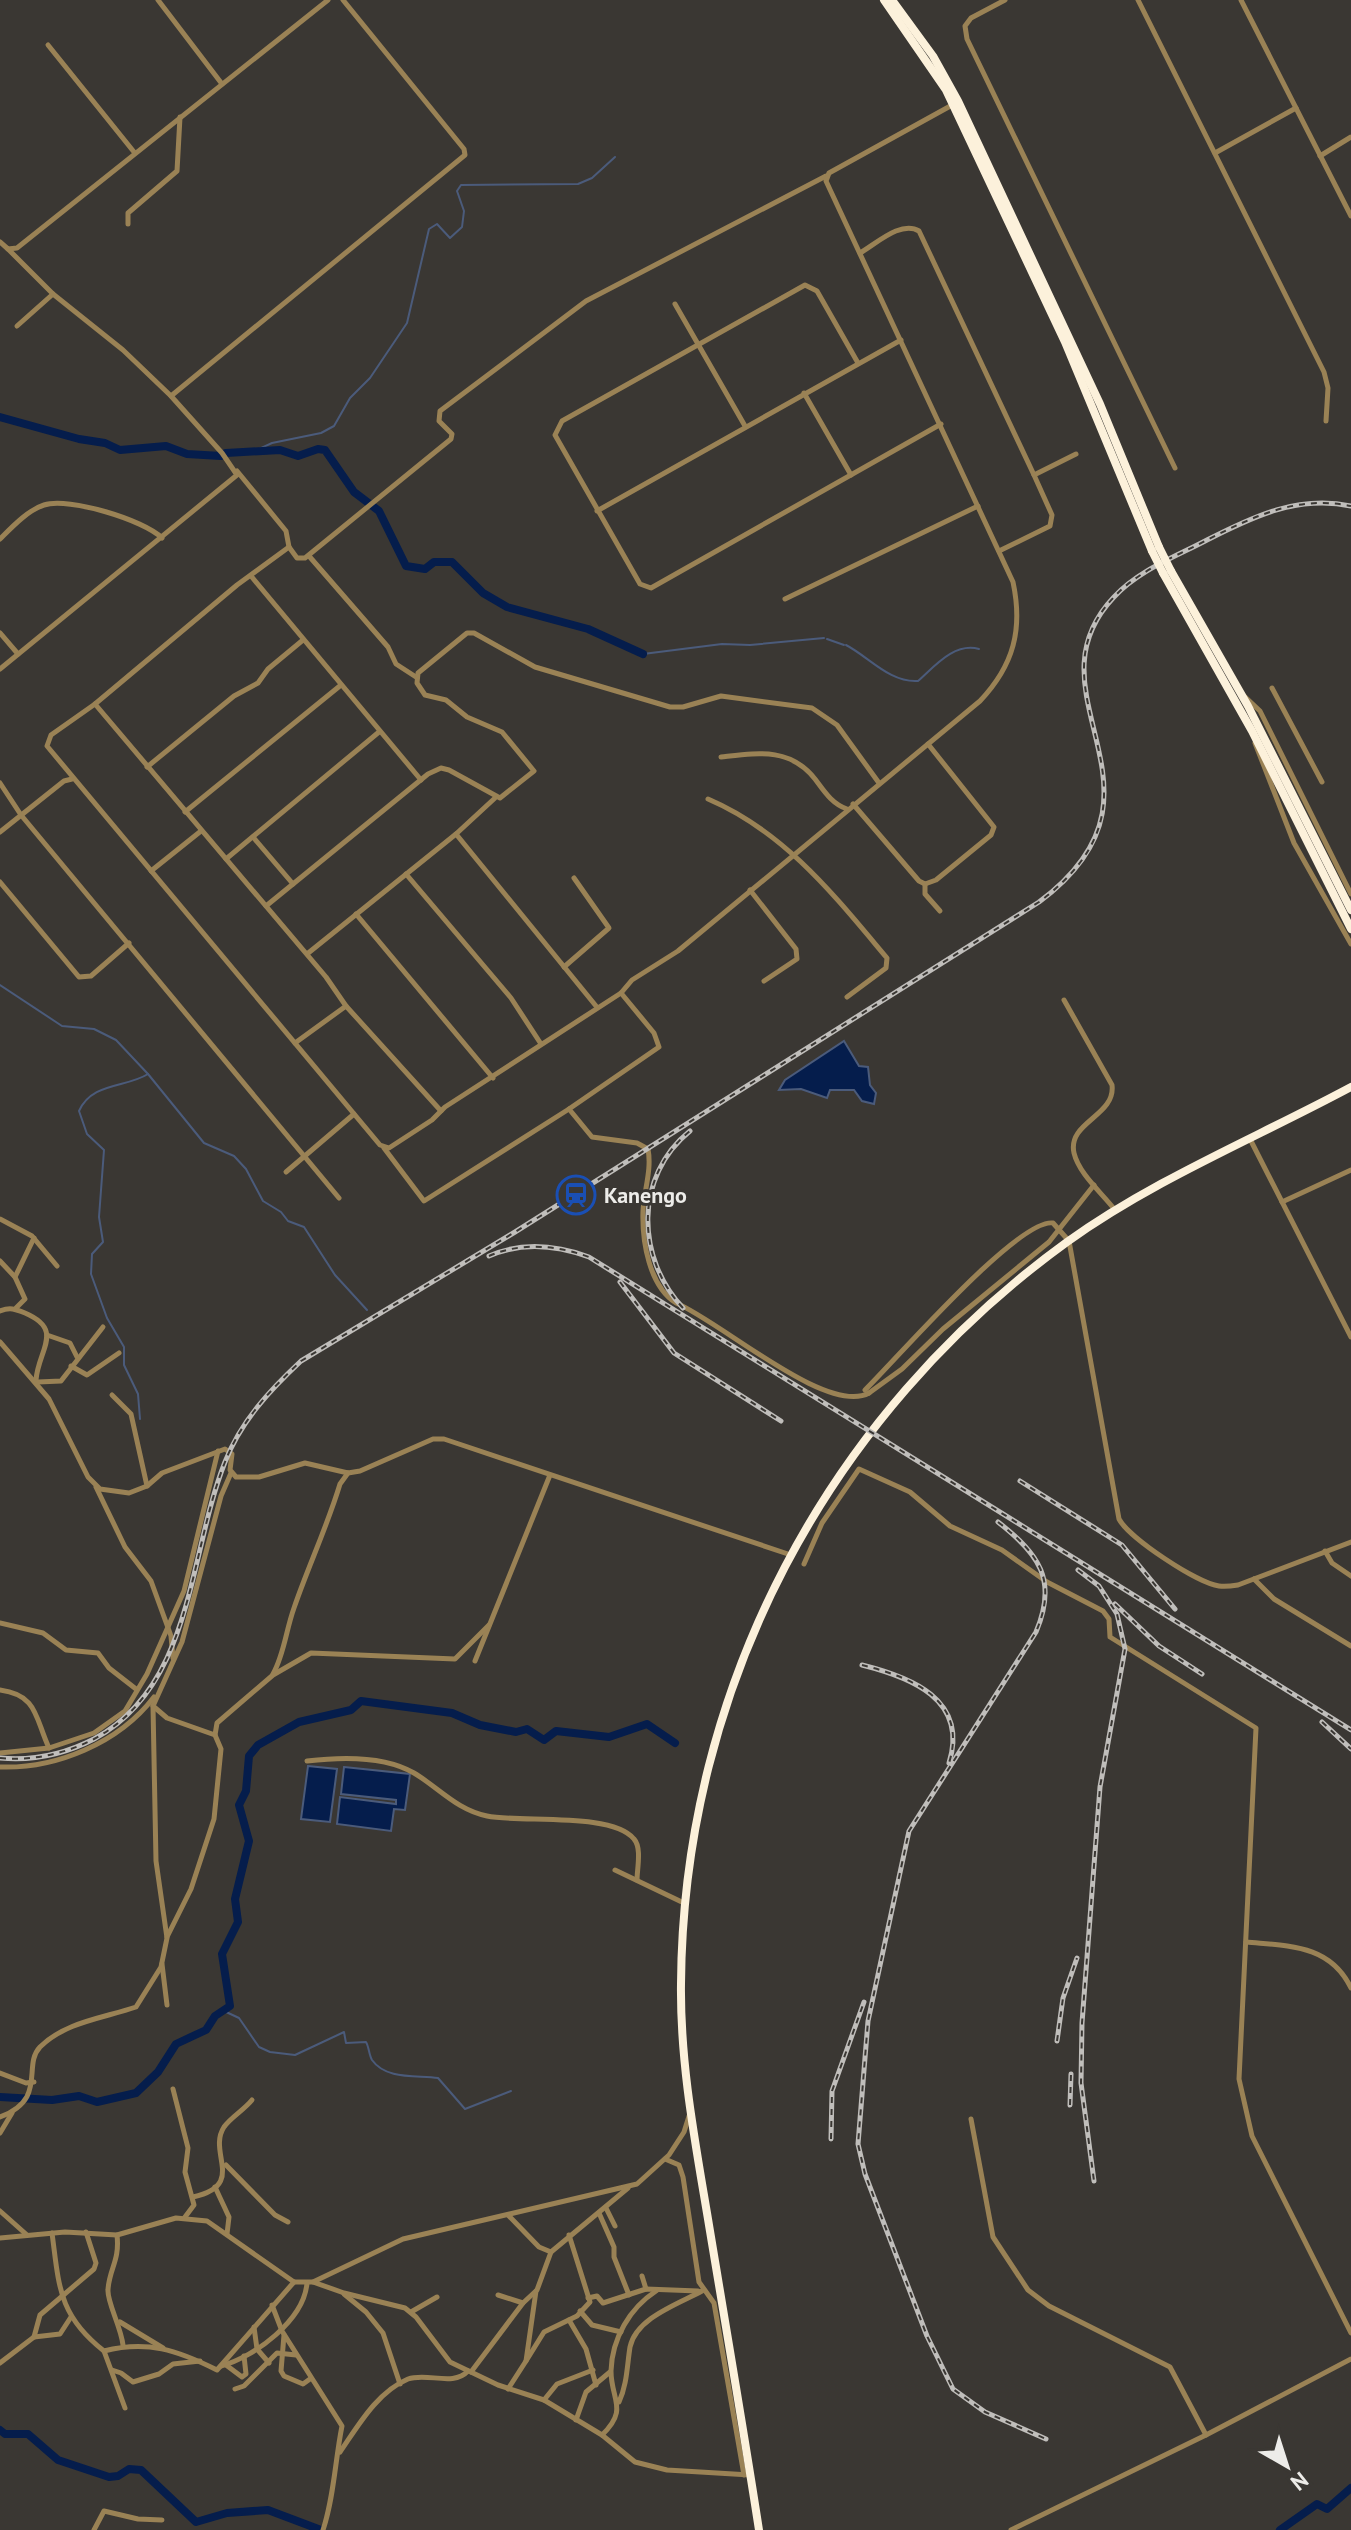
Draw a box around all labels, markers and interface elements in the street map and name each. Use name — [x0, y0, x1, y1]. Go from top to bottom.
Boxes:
station icon: Kanengo — [555, 1174, 597, 1216]
place label: Kanengo — [604, 1181, 687, 1209]
north arrow — [1247, 2426, 1327, 2506]
text: N — [1285, 2466, 1314, 2497]

